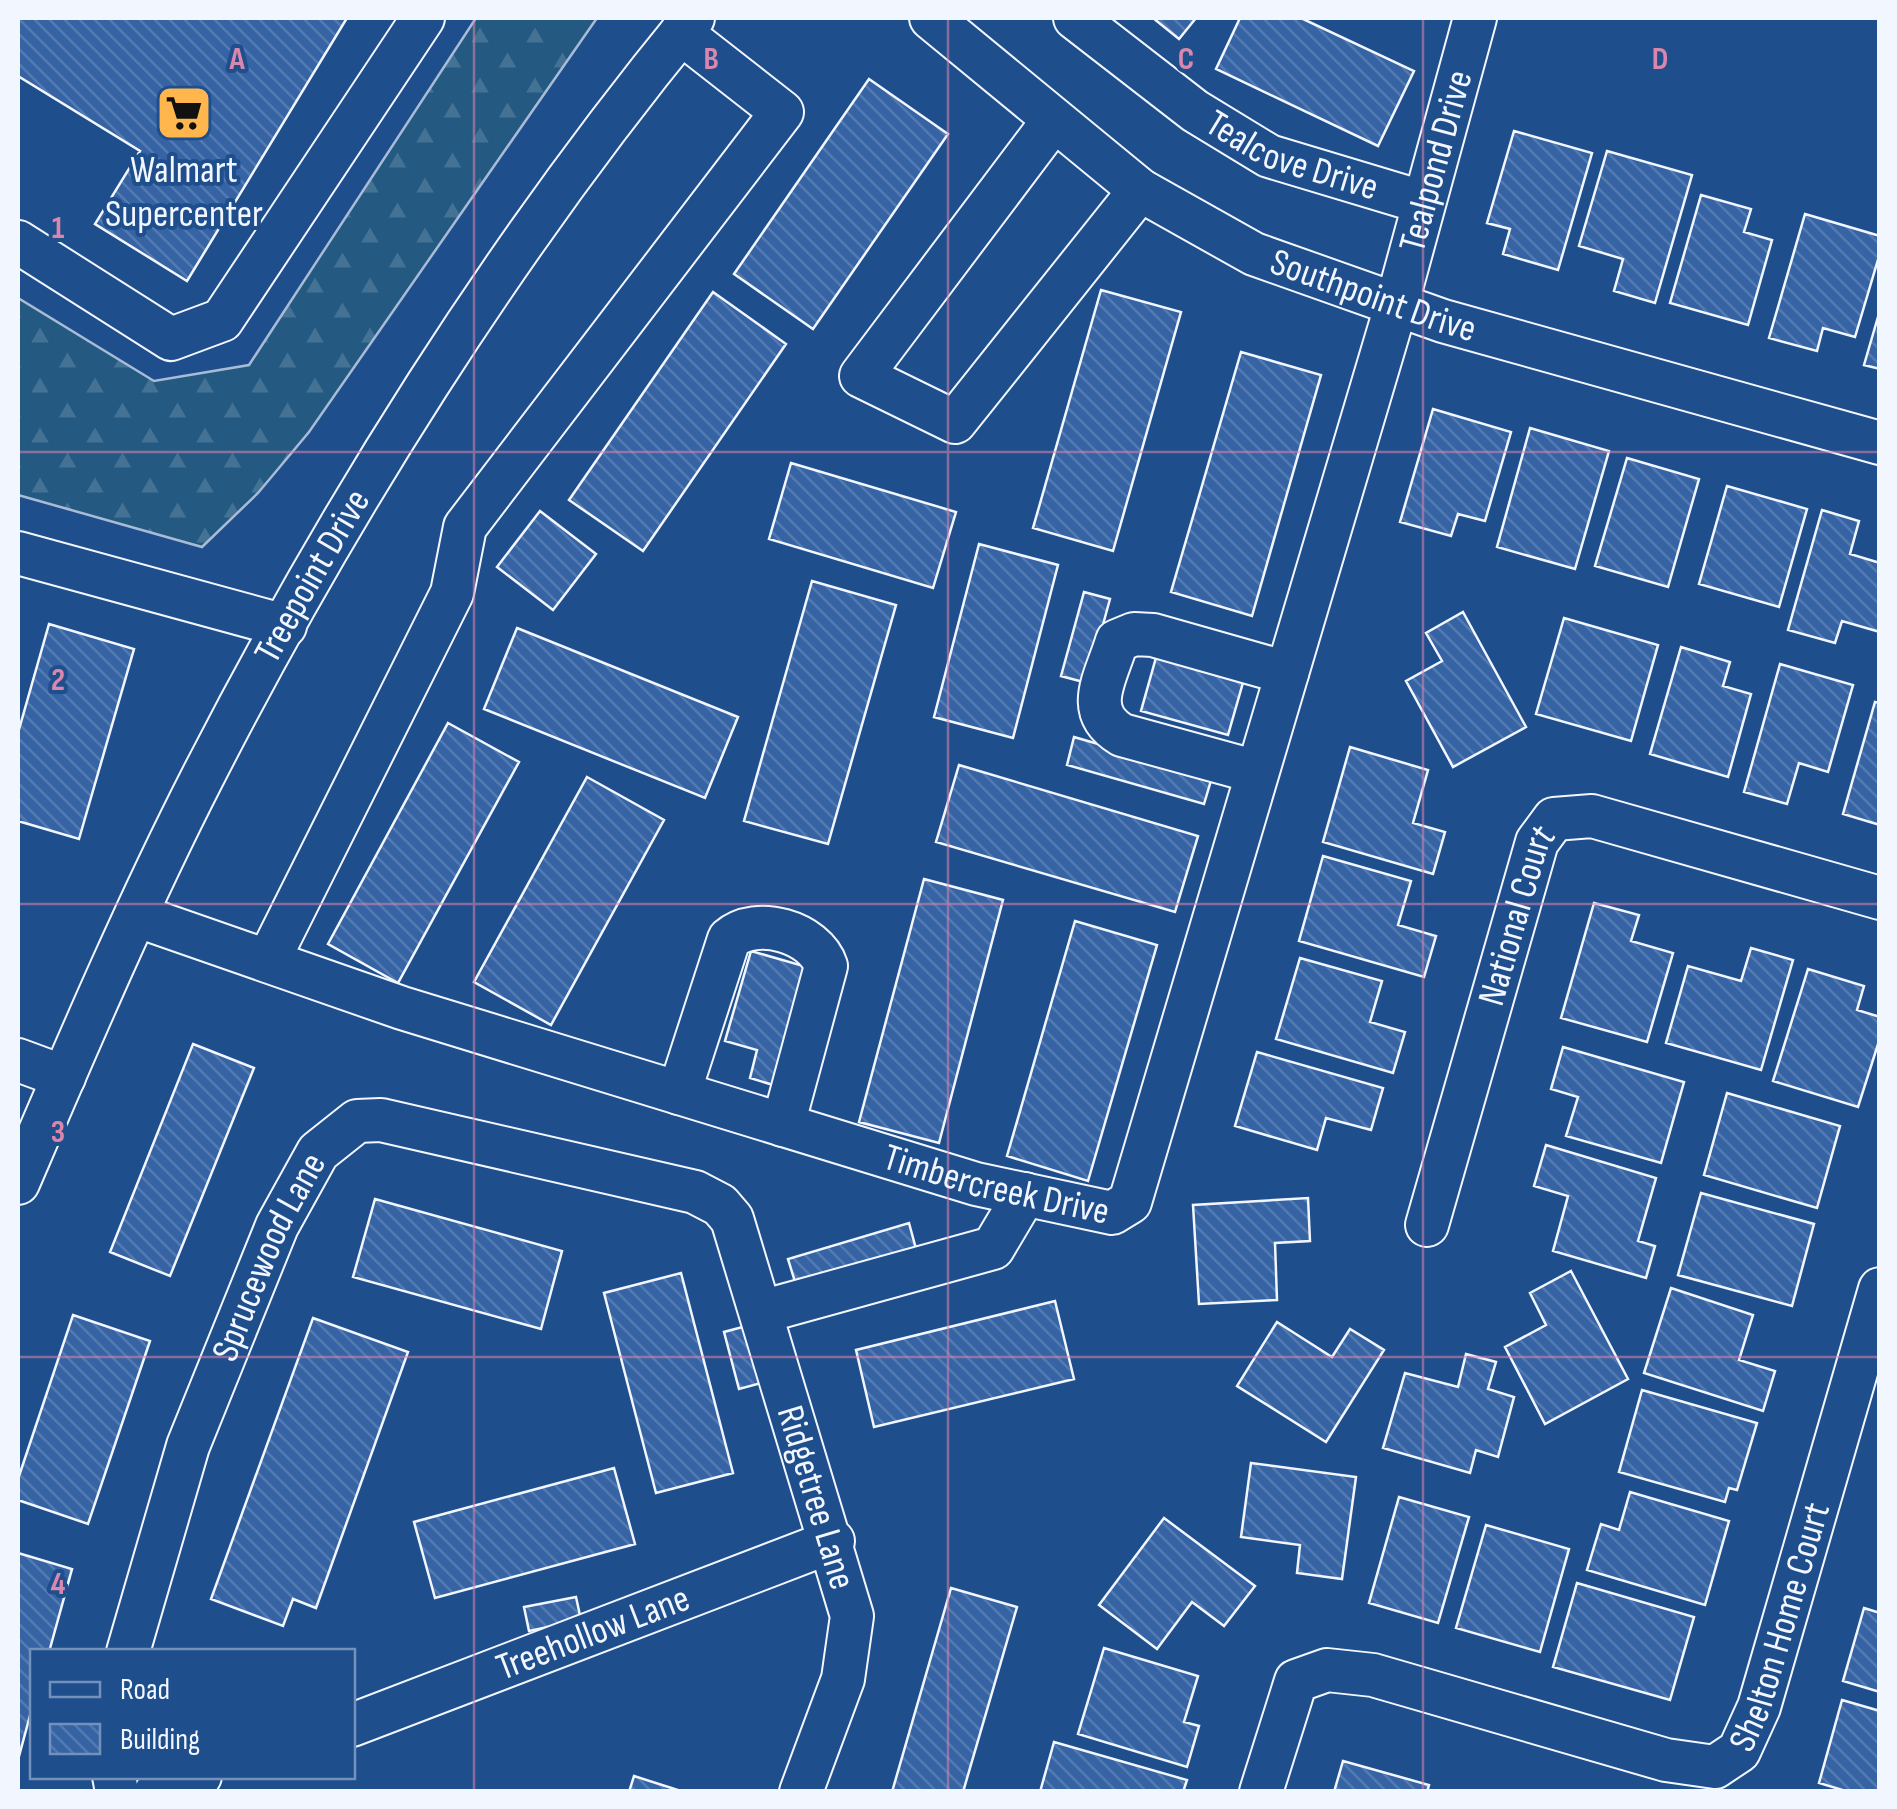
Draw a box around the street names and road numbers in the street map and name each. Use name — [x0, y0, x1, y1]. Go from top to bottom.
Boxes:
street label: Tealpond Drive — [1390, 65, 1482, 257]
street label: Tealcove Drive — [1198, 101, 1384, 210]
street label: Southpoint Drive — [1265, 239, 1481, 352]
street label: Treepoint Drive — [245, 481, 380, 671]
street label: National Court — [1469, 816, 1565, 1011]
street label: Timbercreek Drive — [878, 1134, 1113, 1234]
street label: Sprucewood Lane — [202, 1145, 335, 1368]
street label: Ridgetree Lane — [767, 1400, 865, 1595]
street label: Shelton Home Court — [1719, 1497, 1839, 1758]
street label: Treehollow Lane — [490, 1576, 696, 1690]

